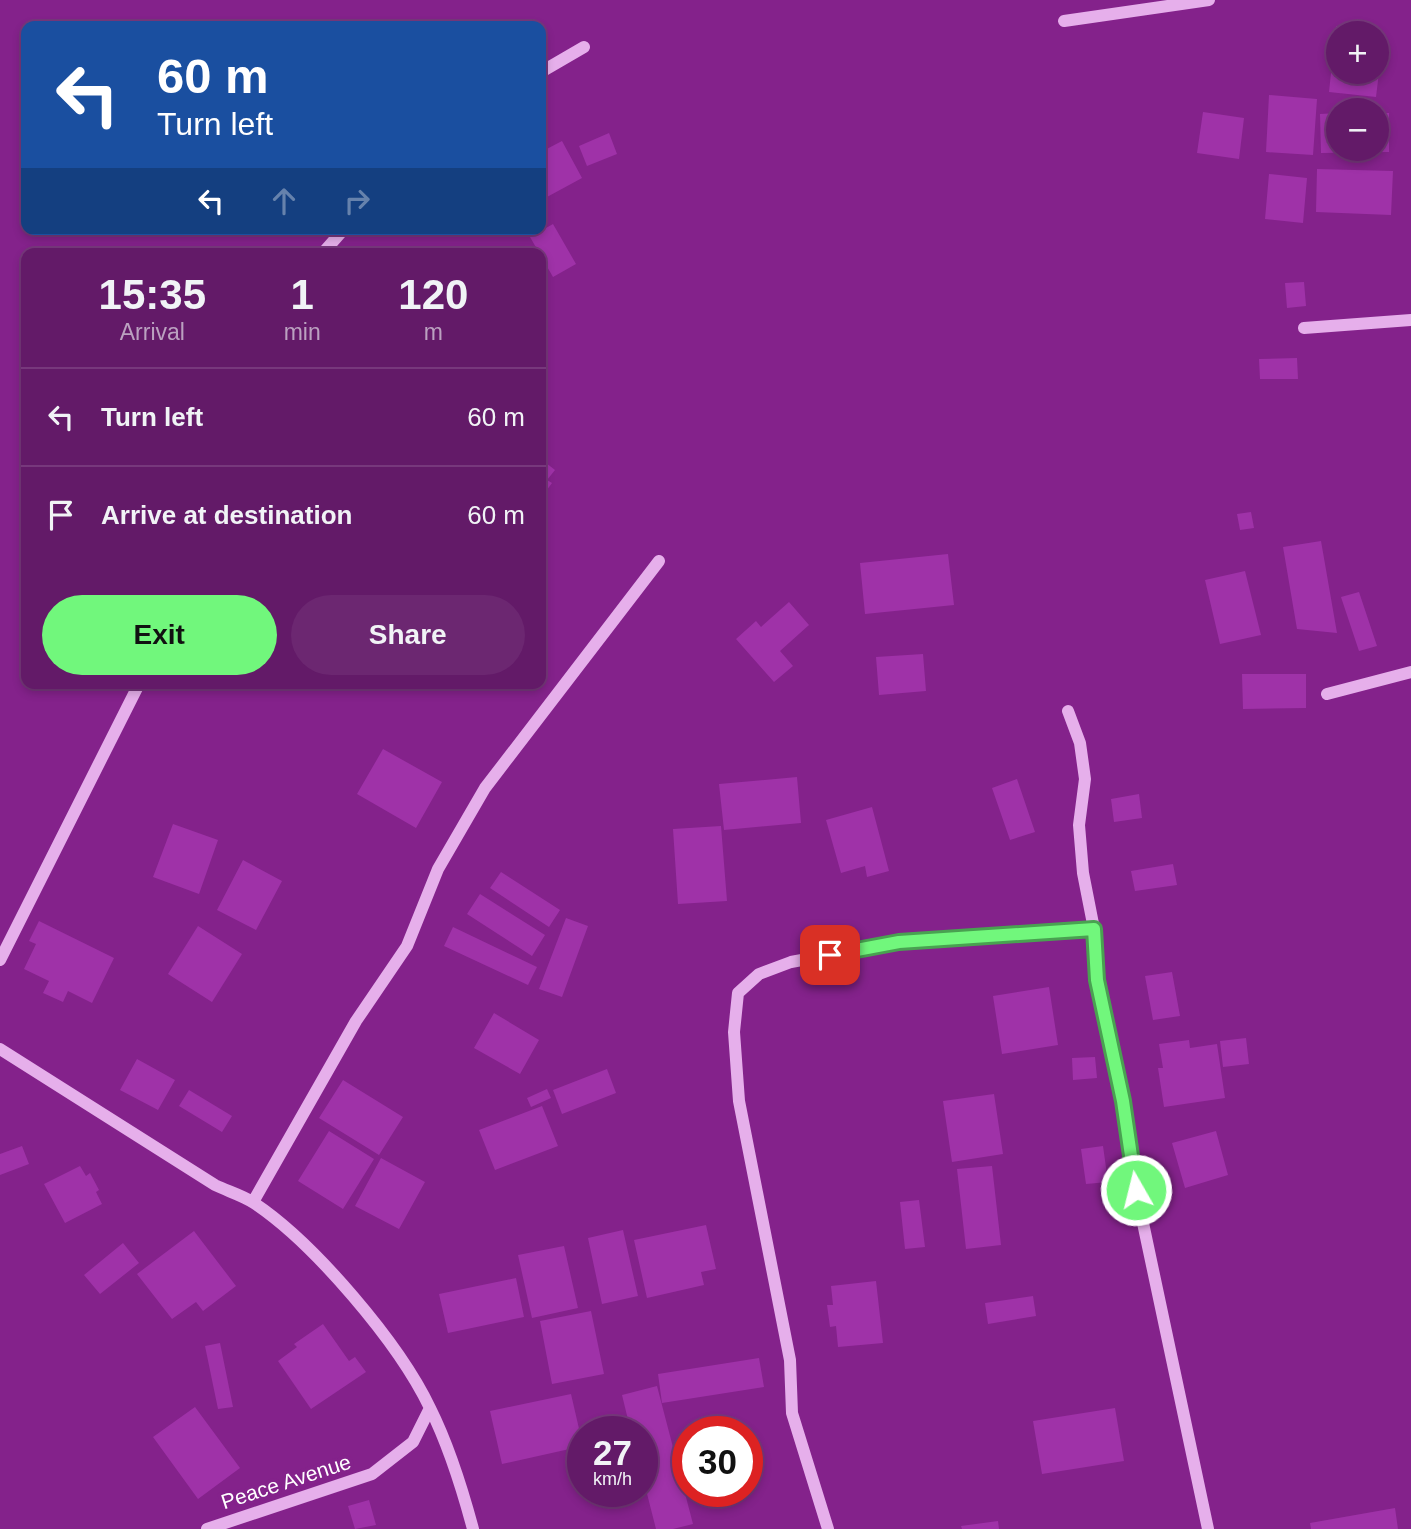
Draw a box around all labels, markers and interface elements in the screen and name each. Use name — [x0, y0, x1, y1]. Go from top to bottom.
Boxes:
map controls — [1326, 21, 1389, 161]
button: + — [1326, 21, 1389, 84]
icon: left — [42, 49, 133, 140]
text: 60 m — [157, 49, 269, 103]
button: − — [1326, 98, 1389, 161]
text: Turn left — [157, 106, 273, 142]
icon: left — [192, 182, 230, 220]
icon: ahead — [265, 182, 303, 220]
icon: right — [338, 182, 376, 220]
text: 15:35 — [99, 271, 206, 318]
text: 1 — [290, 271, 314, 318]
text: 120 — [398, 271, 468, 318]
text: Arrival — [120, 319, 185, 345]
text: min — [284, 319, 321, 345]
text: m — [424, 319, 443, 345]
icon: left — [42, 398, 80, 436]
text: Turn left — [101, 402, 203, 432]
text: 60 m — [467, 402, 525, 432]
icon: arrive — [42, 496, 80, 534]
text: Arrive at destination — [101, 500, 352, 530]
text: 60 m — [467, 500, 525, 530]
button: Exit — [42, 595, 277, 675]
button: Share — [291, 595, 525, 675]
pin — [800, 925, 860, 985]
icon: arrive — [811, 936, 849, 974]
position arrow — [1099, 1153, 1173, 1227]
speed limit sign: 30 — [672, 1416, 763, 1507]
text: 27 — [593, 1433, 632, 1472]
street label: Peace Avenue — [218, 1450, 354, 1513]
text: km/h — [593, 1469, 632, 1489]

